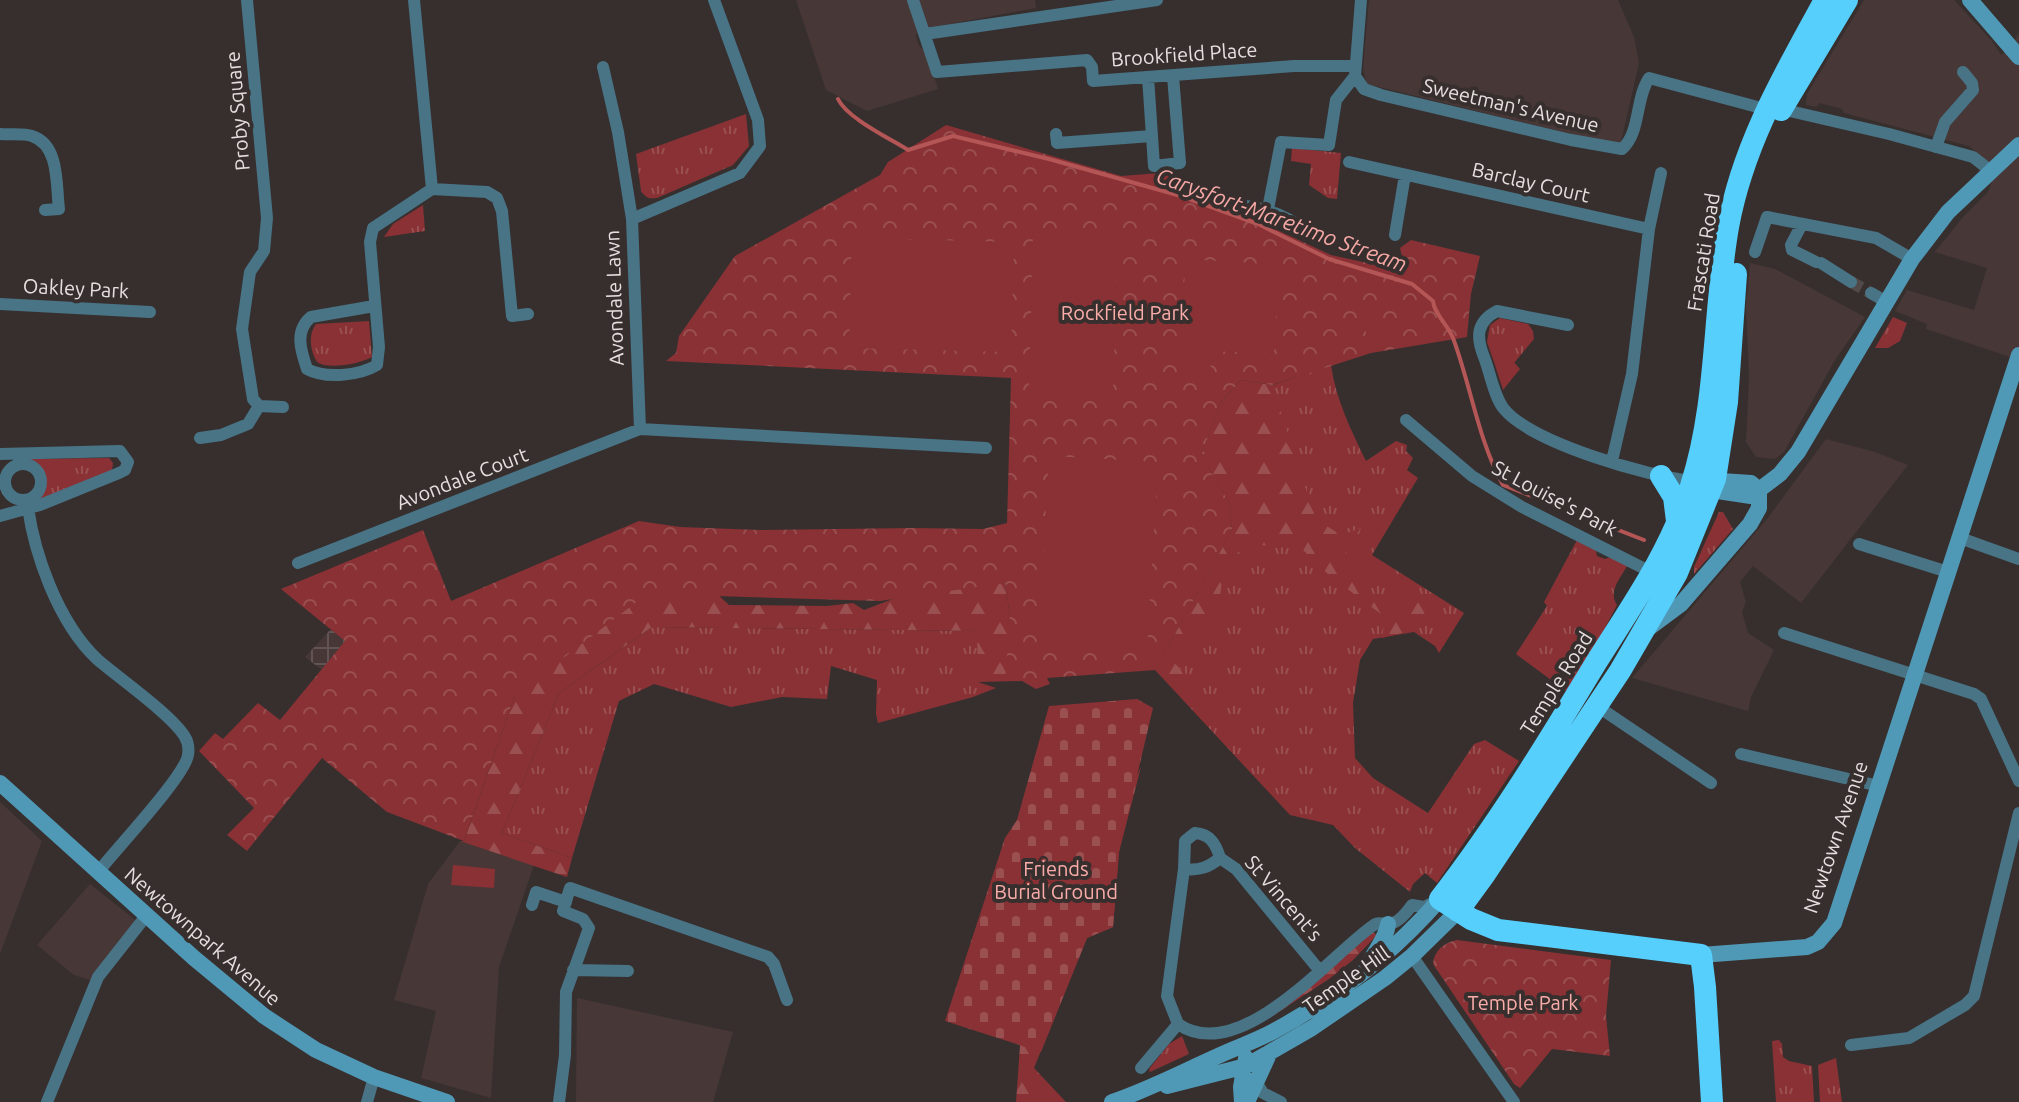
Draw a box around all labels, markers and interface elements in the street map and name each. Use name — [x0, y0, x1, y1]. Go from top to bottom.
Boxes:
street label: Brookfield Place — [1110, 37, 1258, 71]
street label: Proby Square — [220, 50, 254, 172]
street label: Sweetman's Avenue — [1421, 74, 1601, 136]
street label: Barclay Court — [1470, 157, 1592, 207]
water label: Carysfort-Maretimo Stream — [1153, 162, 1411, 277]
street label: Frascati Road — [1682, 191, 1724, 313]
street label: Avondale Lawn — [600, 230, 628, 366]
street label: Oakley Park — [22, 274, 130, 302]
park label: Rockfield Park — [1061, 301, 1189, 324]
street label: Avondale Court — [393, 442, 531, 514]
street label: St Louise's Park — [1489, 455, 1621, 541]
street label: Temple Road — [1515, 627, 1597, 739]
street label: Newtown Avenue — [1798, 758, 1872, 916]
street label: St Vincent's — [1241, 851, 1327, 945]
park label: Friends Burial Ground — [994, 857, 1118, 903]
street label: Newtownpark Avenue — [120, 862, 286, 1010]
street label: Temple Hill — [1298, 941, 1394, 1017]
park label: Temple Park — [1468, 991, 1578, 1014]

